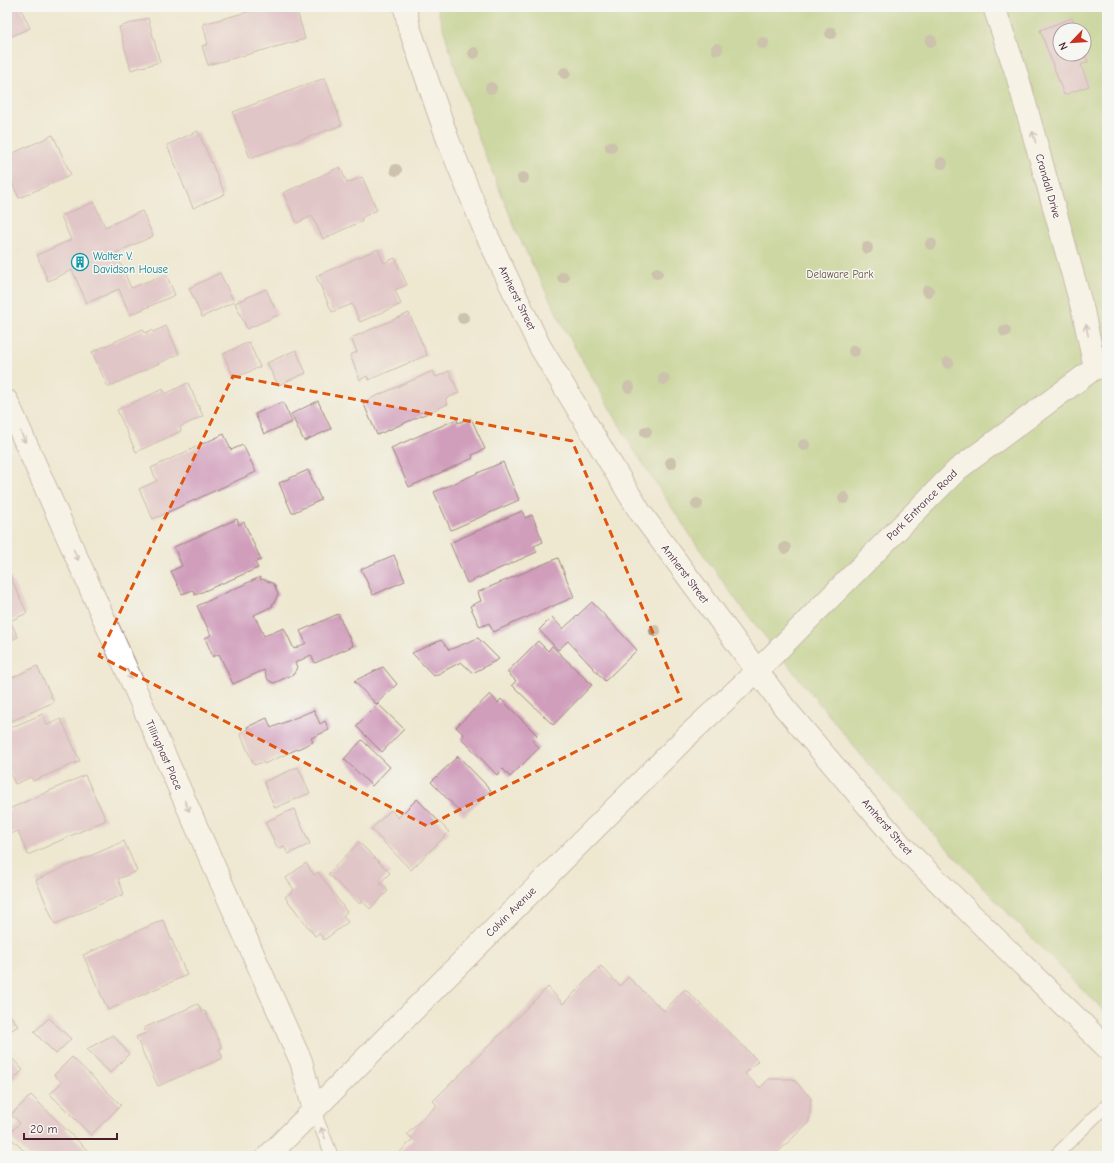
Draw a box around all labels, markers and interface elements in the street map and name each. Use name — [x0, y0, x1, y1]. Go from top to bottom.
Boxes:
north arrow — [1052, 22, 1092, 62]
text: N — [1056, 40, 1071, 52]
one-way arrow — [1030, 130, 1037, 143]
street label: Crandall Drive — [1033, 152, 1064, 220]
place label: Walter V. Davidson House — [93, 250, 169, 276]
building icon: Walter V. Davidson House — [70, 252, 90, 272]
street label: Amherst Street — [496, 264, 539, 333]
park label: Delaware Park — [807, 268, 874, 281]
one-way arrow — [1083, 323, 1091, 336]
one-way arrow — [20, 430, 27, 442]
street label: Park Entrance Road — [884, 467, 960, 543]
street label: Amherst Street — [659, 542, 712, 607]
one-way arrow — [73, 549, 80, 561]
one-way arrow — [125, 668, 133, 680]
street label: Tillinghast Place — [143, 718, 185, 793]
street label: Amherst Street — [859, 796, 915, 858]
one-way arrow — [184, 799, 191, 811]
street label: Colvin Avenue — [483, 884, 539, 940]
scale bar — [24, 1115, 117, 1141]
text: 20 m — [30, 1122, 58, 1136]
one-way arrow — [319, 1128, 326, 1140]

